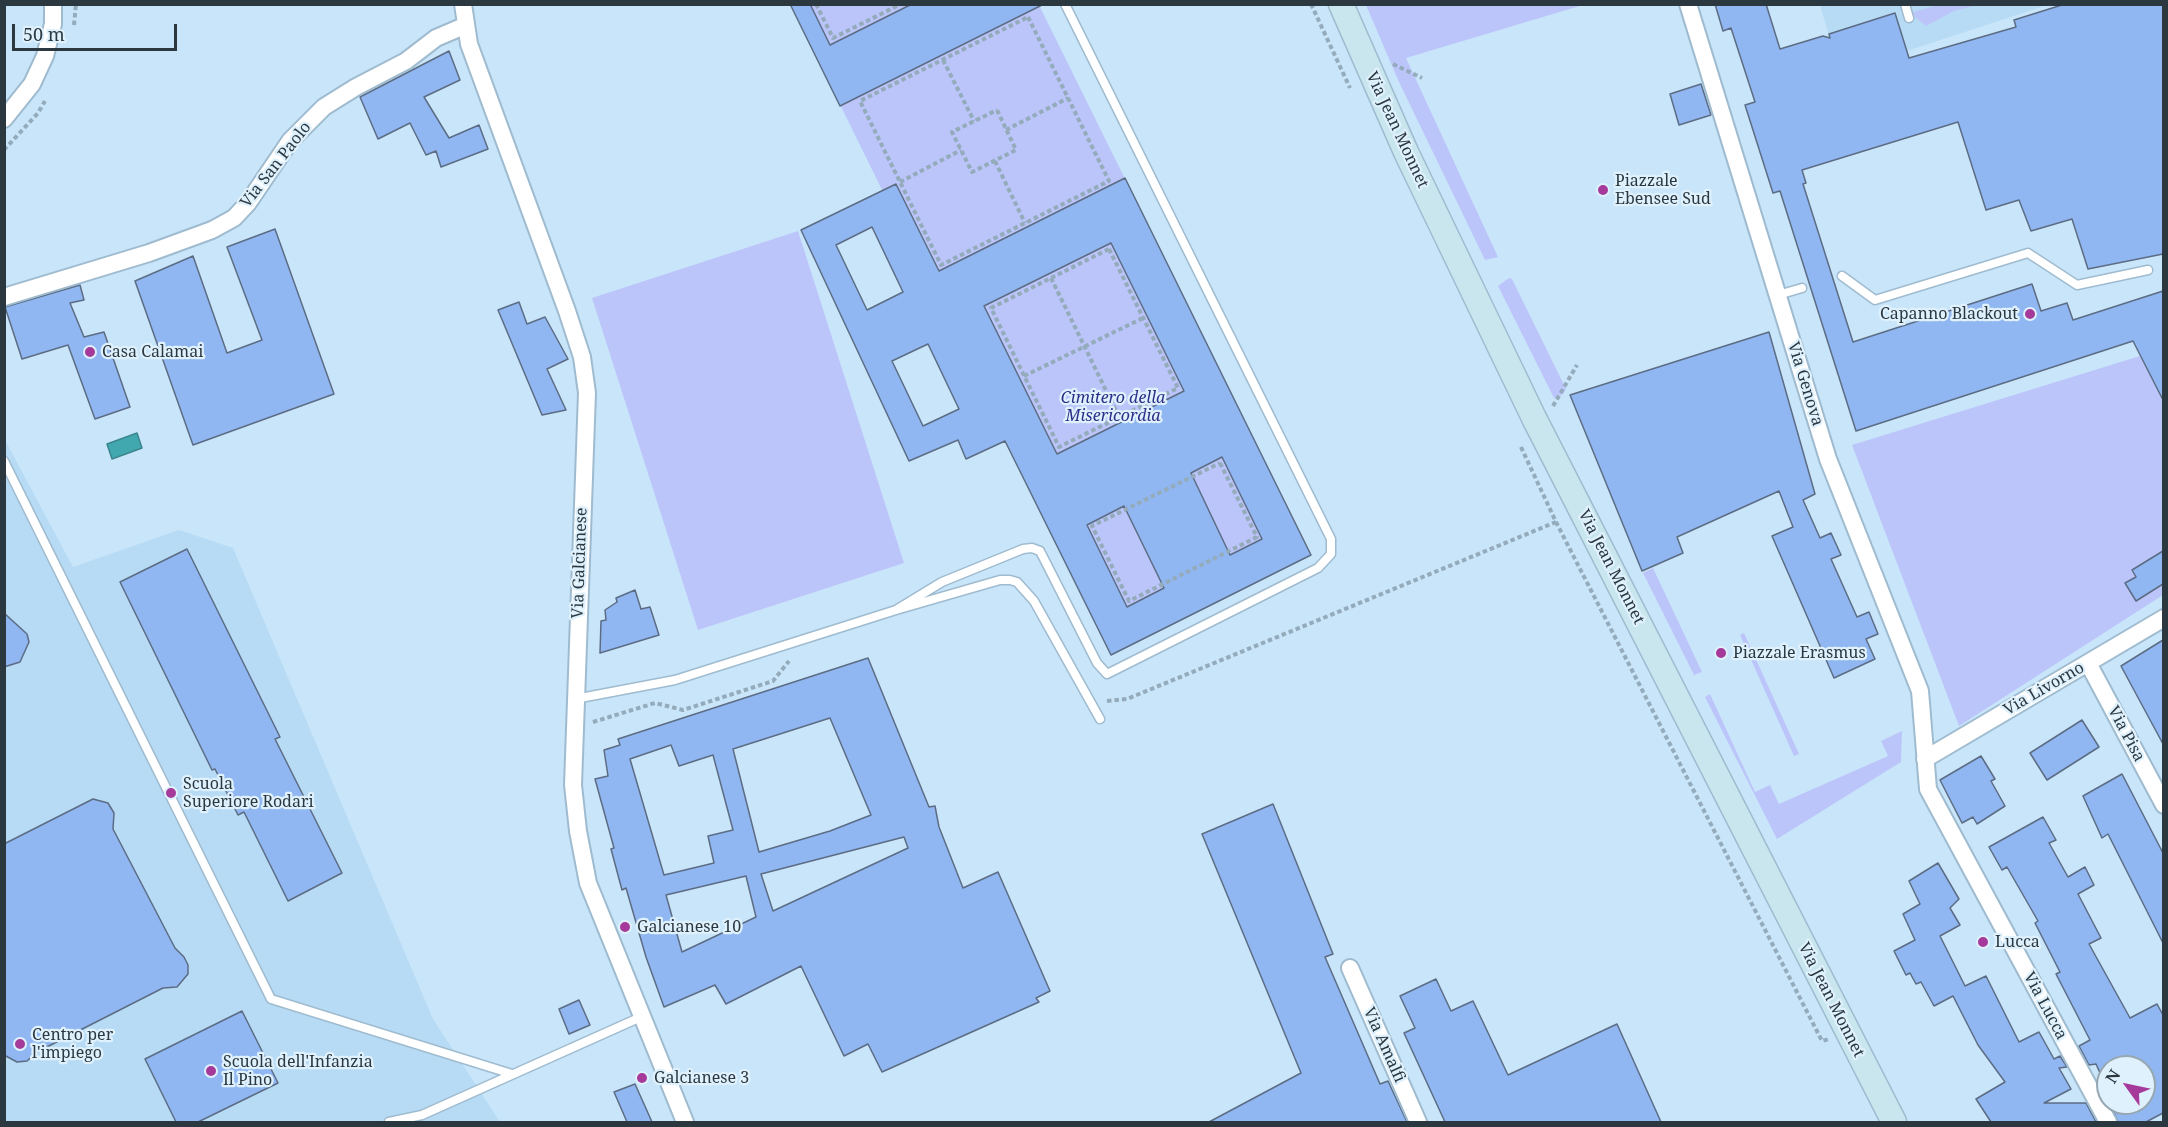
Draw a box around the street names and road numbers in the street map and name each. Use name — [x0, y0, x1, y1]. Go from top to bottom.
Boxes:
street label: Via Jean Monnet — [1362, 69, 1432, 191]
street label: Via San Paolo — [237, 118, 315, 212]
street label: Via Genova — [1783, 340, 1827, 428]
street label: Via Galcianese — [568, 507, 592, 619]
street label: Via Jean Monnet — [1574, 507, 1648, 627]
street label: Via Livorno — [2000, 658, 2088, 720]
street label: Via Pisa — [2103, 703, 2149, 765]
street label: Via Jean Monnet — [1794, 940, 1868, 1060]
street label: Via Lucca — [2019, 969, 2071, 1043]
street label: Via Amalfi — [1359, 1005, 1409, 1085]

